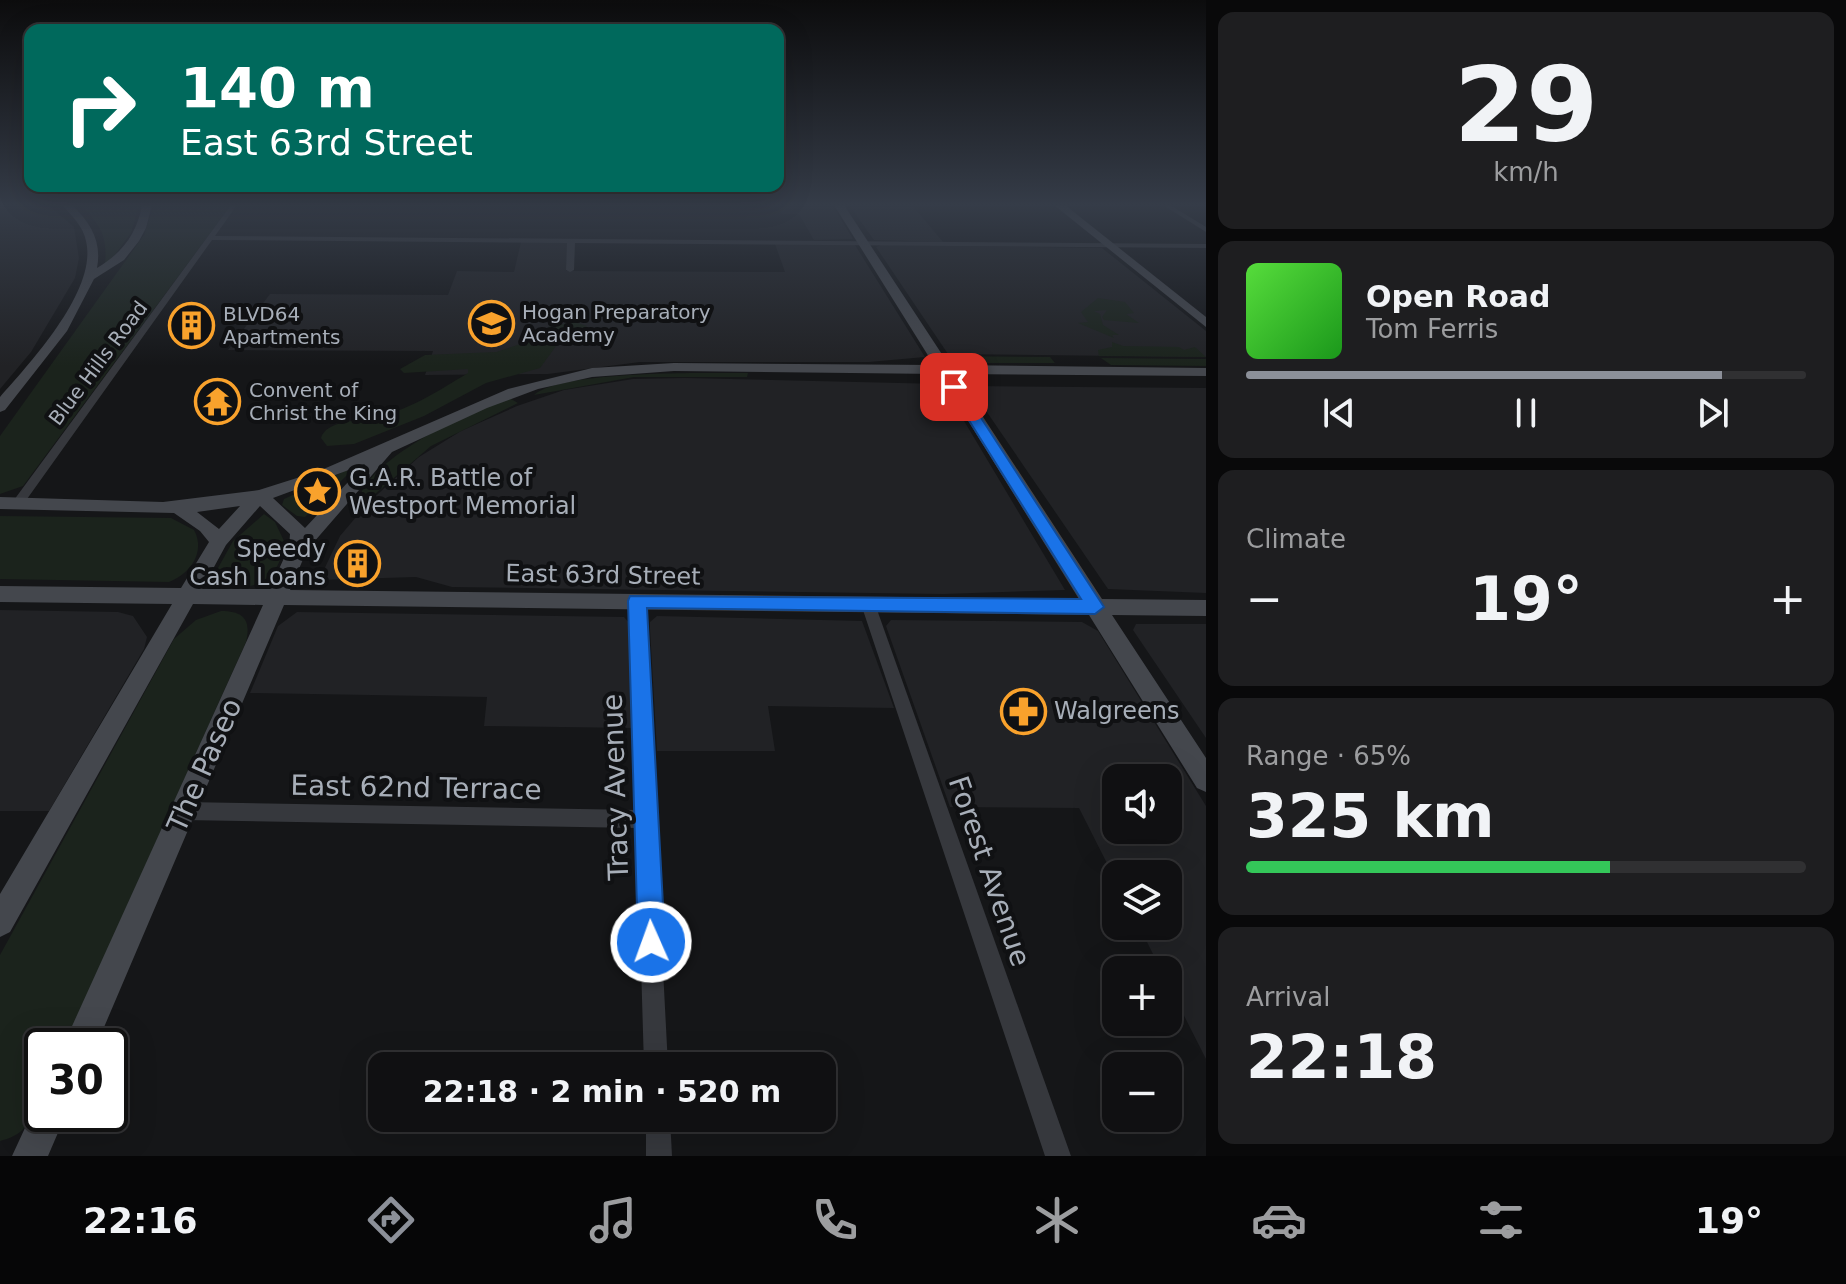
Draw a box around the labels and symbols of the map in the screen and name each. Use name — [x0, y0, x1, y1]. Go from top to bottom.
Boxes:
street label: Blue Hills Road — [43, 296, 153, 430]
school or university icon: Hogan Preparatory Academy — [467, 299, 515, 347]
place label: Hogan Preparatory Academy — [522, 300, 711, 347]
building icon: BLVD64 Apartments — [168, 302, 216, 350]
place label: BLVD64 Apartments — [223, 302, 340, 349]
pin — [920, 353, 988, 421]
temple icon: Convent of Christ the King — [194, 377, 242, 425]
place label: Convent of Christ the King — [249, 378, 397, 425]
place label: G.A.R. Battle of Westport Memorial — [349, 464, 576, 520]
place icon: G.A.R. Battle of Westport Memorial — [294, 468, 342, 516]
place label: Speedy Cash Loans — [189, 535, 326, 591]
building icon: Speedy Cash Loans — [333, 539, 381, 587]
street label: East 63rd Street — [505, 559, 701, 591]
pharmacy icon: Walgreens — [999, 687, 1047, 735]
street label: The Paseo — [160, 693, 249, 838]
street label: Tracy Avenue — [596, 693, 635, 882]
place label: Walgreens — [1054, 697, 1179, 725]
street label: East 62nd Terrace — [290, 769, 542, 806]
street label: Forest Avenue — [942, 772, 1037, 971]
position arrow — [609, 900, 693, 984]
speed limit sign: 30 — [24, 1028, 128, 1132]

